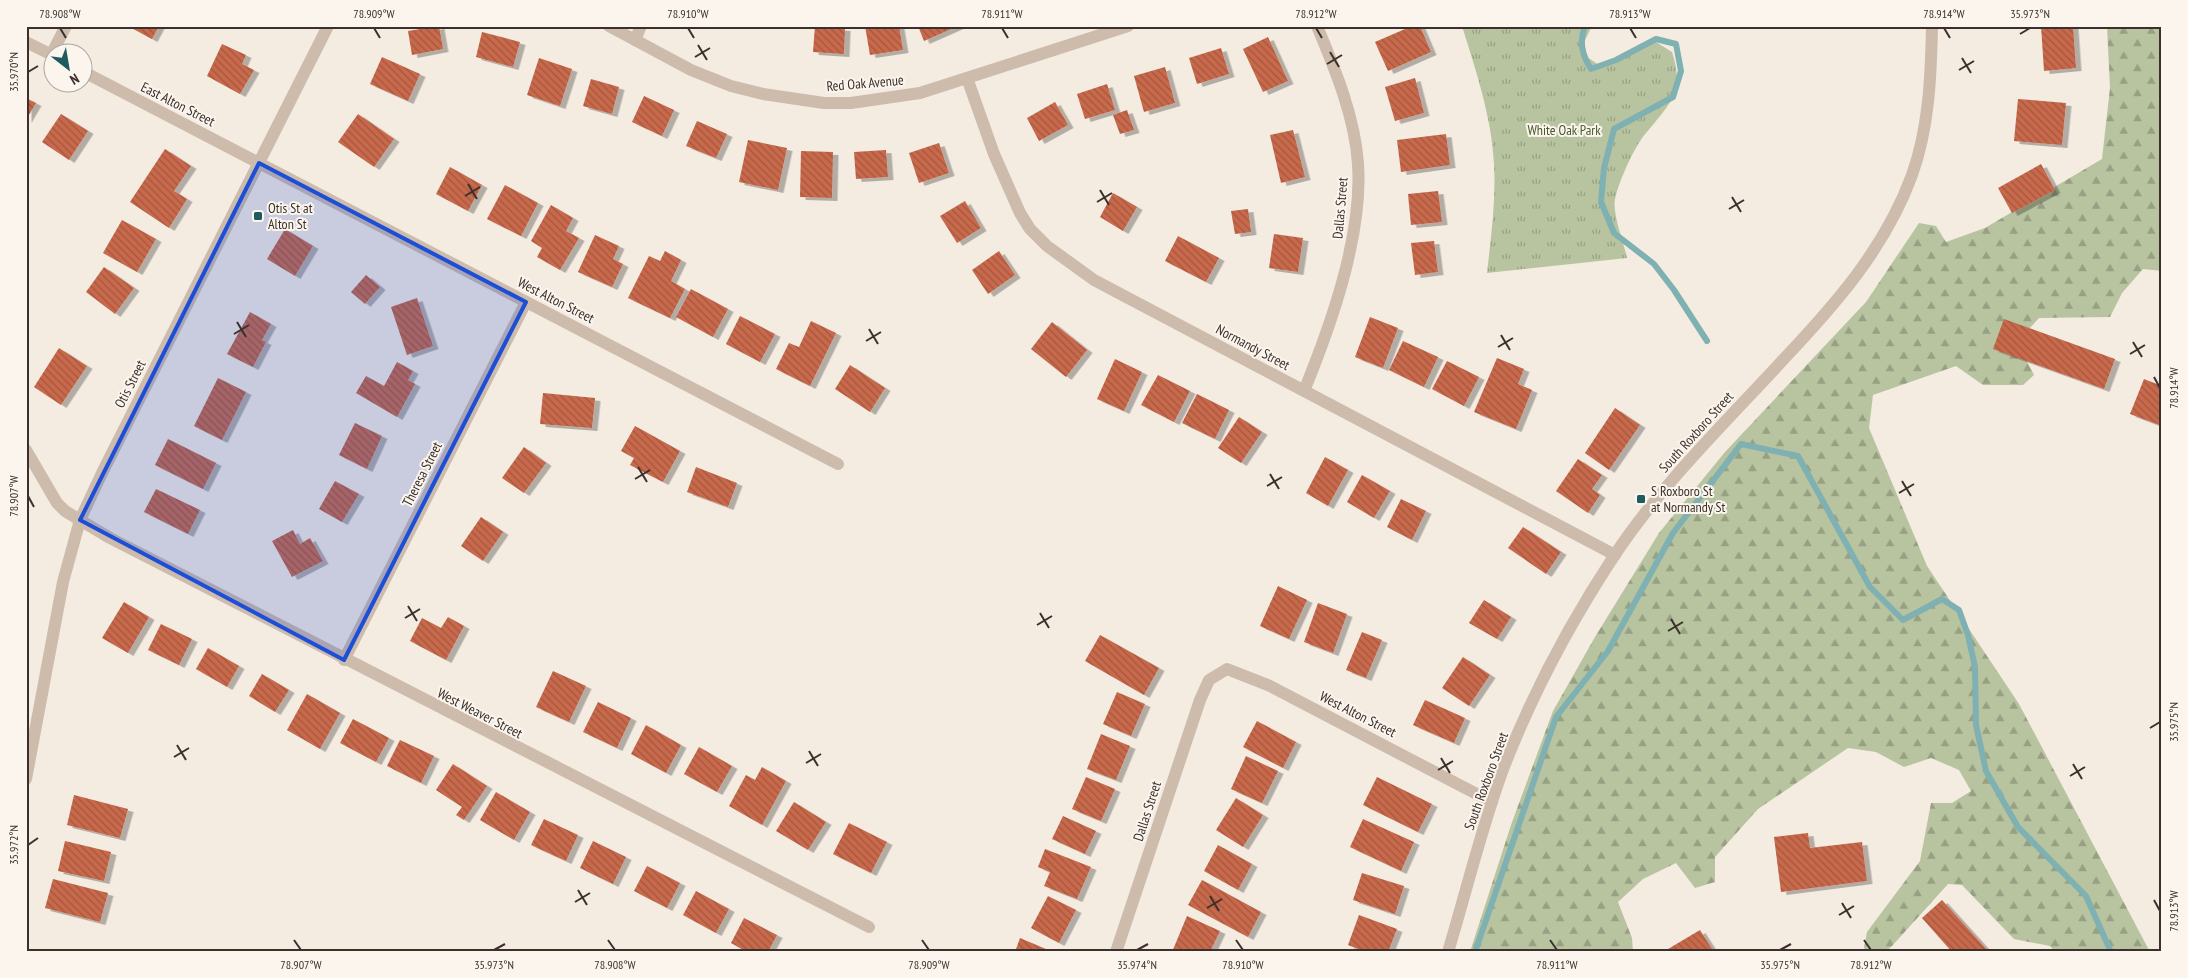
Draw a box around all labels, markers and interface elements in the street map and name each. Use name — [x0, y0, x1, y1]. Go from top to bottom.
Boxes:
text: 78.908°W — [39, 6, 81, 21]
text: 78.909°W — [353, 6, 395, 21]
text: 78.910°W — [667, 6, 709, 21]
text: 78.911°W — [981, 6, 1023, 21]
text: 78.912°W — [1295, 6, 1337, 21]
text: 78.913°W — [1609, 6, 1651, 21]
text: 78.914°W — [1923, 6, 1965, 21]
text: 35.973°N — [2010, 6, 2050, 21]
north arrow — [42, 42, 92, 92]
text: 35.970°N — [6, 52, 21, 92]
text: N — [67, 69, 83, 89]
street label: Red Oak Avenue — [826, 71, 905, 95]
street label: East Alton Street — [138, 78, 218, 130]
park label: White Oak Park — [1527, 121, 1601, 139]
street label: Dallas Street — [1328, 176, 1352, 240]
place label: Otis St at Alton St — [268, 199, 313, 233]
marker: Otis St at Alton St — [252, 210, 264, 222]
street label: West Alton Street — [515, 273, 597, 327]
street label: Normandy Street — [1213, 320, 1293, 374]
street label: Otis Street — [110, 357, 150, 411]
text: 78.914°W — [2166, 367, 2181, 409]
street label: South Roxboro Street — [1655, 388, 1737, 476]
street label: Theresa Street — [398, 439, 446, 509]
text: 78.907°W — [6, 475, 21, 517]
place label: S Roxboro St at Normandy St — [1651, 482, 1726, 516]
marker: S Roxboro St at Normandy St — [1635, 493, 1647, 505]
street label: West Weaver Street — [434, 684, 526, 742]
street label: West Alton Street — [1317, 687, 1399, 741]
text: 35.975°N — [2166, 702, 2181, 742]
street label: South Roxboro Street — [1460, 729, 1512, 832]
street label: Dallas Street — [1129, 779, 1165, 843]
text: 35.972°N — [6, 825, 21, 865]
text: 78.913°W — [2166, 890, 2181, 932]
text: 78.907°W — [280, 957, 322, 972]
text: 35.973°N — [474, 957, 514, 972]
text: 78.908°W — [594, 957, 636, 972]
text: 78.909°W — [908, 957, 950, 972]
text: 35.974°N — [1117, 957, 1157, 972]
text: 78.910°W — [1222, 957, 1264, 972]
text: 78.911°W — [1536, 957, 1578, 972]
text: 35.975°N — [1760, 957, 1800, 972]
text: 78.912°W — [1850, 957, 1892, 972]

